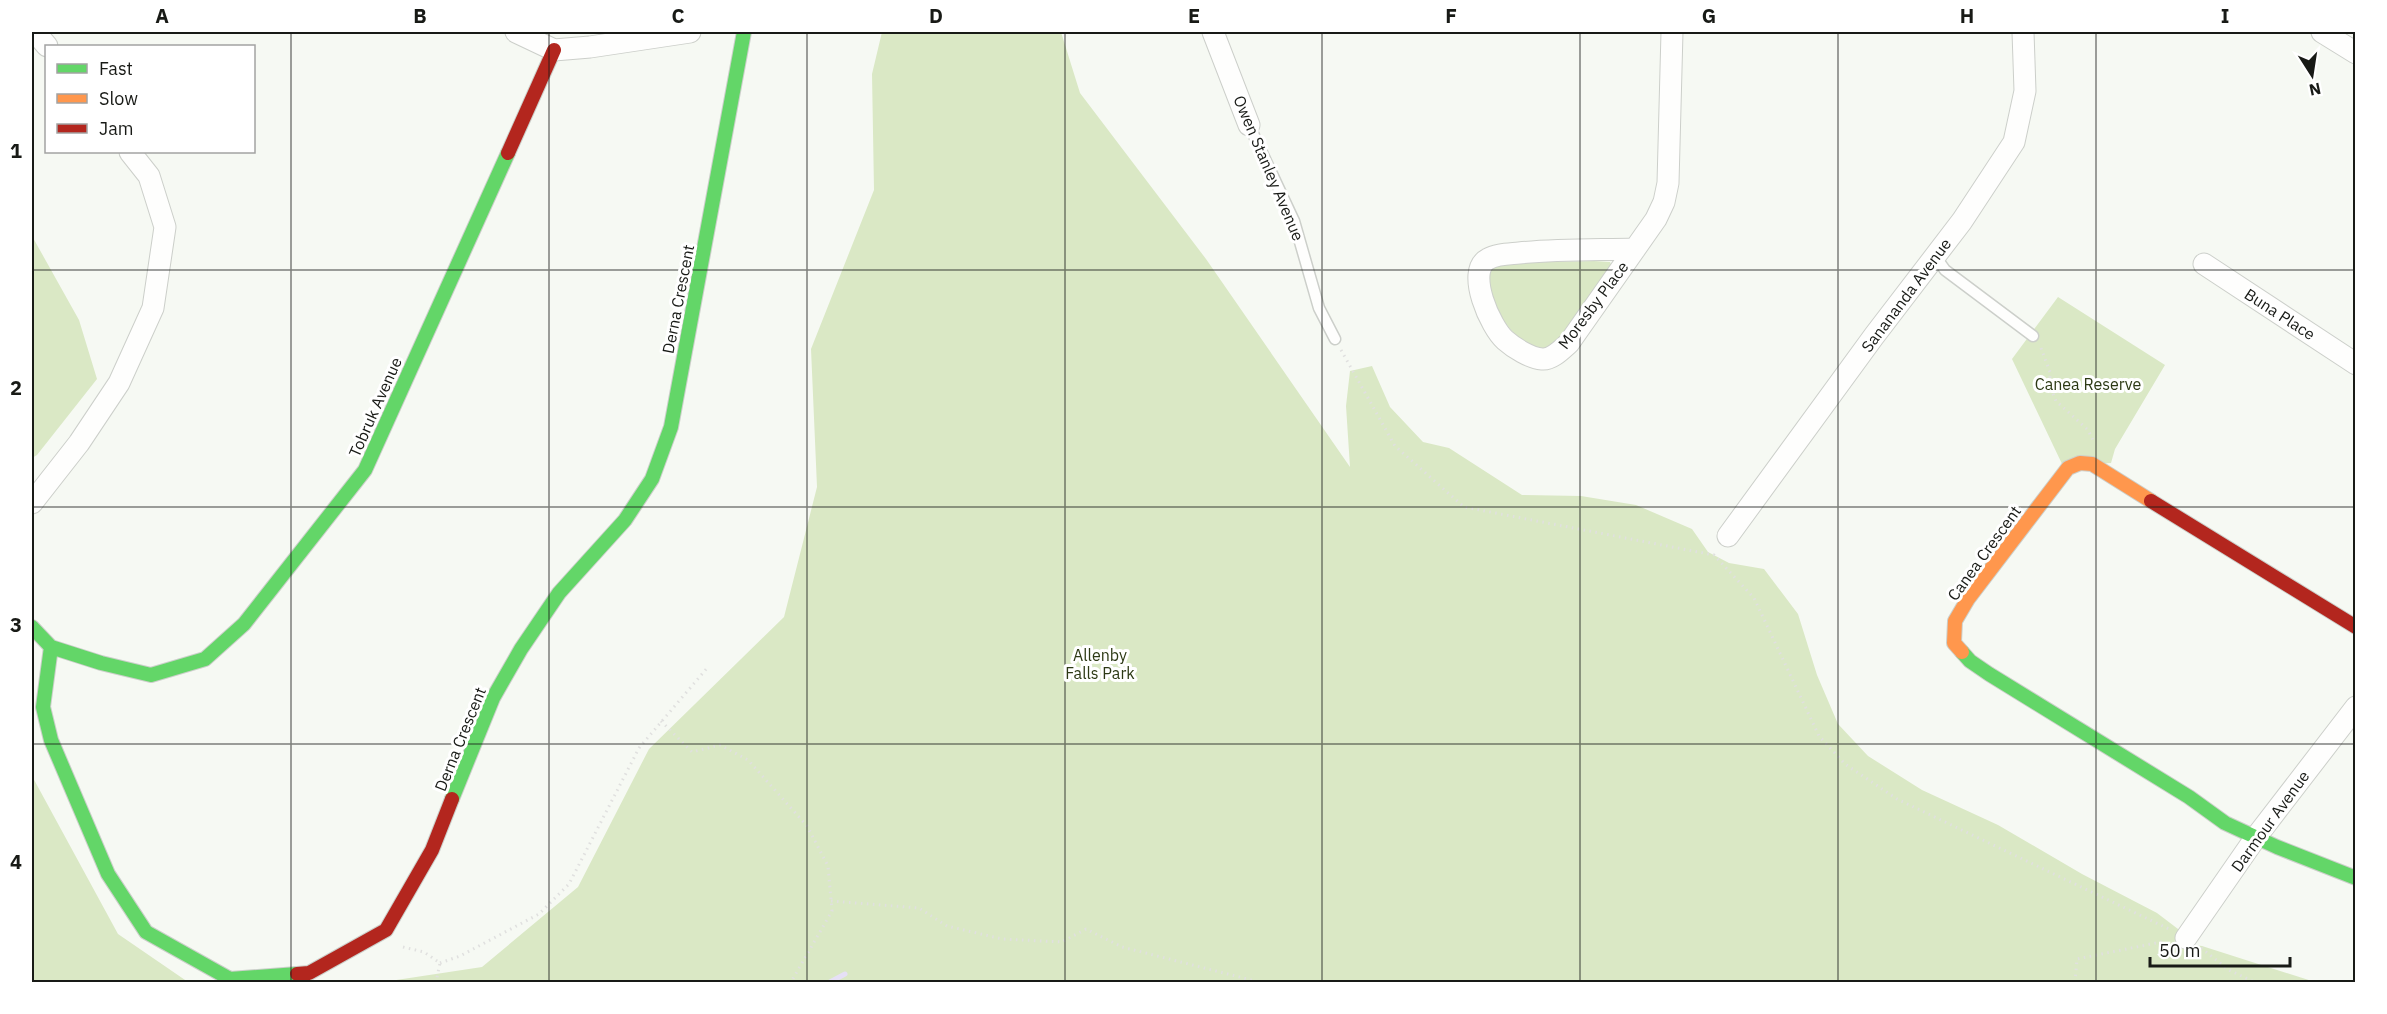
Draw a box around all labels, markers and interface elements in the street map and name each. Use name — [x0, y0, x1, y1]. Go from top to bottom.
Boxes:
text: A — [155, 2, 169, 29]
text: B — [413, 2, 427, 29]
text: C — [671, 2, 685, 29]
text: D — [929, 2, 943, 29]
text: E — [1188, 2, 1200, 29]
text: F — [1445, 2, 1457, 29]
text: G — [1702, 2, 1716, 29]
text: H — [1960, 2, 1974, 29]
text: I — [2221, 2, 2229, 29]
legend — [45, 45, 255, 153]
north arrow — [2282, 45, 2342, 105]
text: Fast — [99, 57, 133, 80]
text: N — [2307, 79, 2323, 101]
text: Slow — [99, 87, 138, 110]
street label: Owen Stanley Avenue — [1229, 92, 1309, 244]
text: Jam — [99, 117, 134, 140]
text: 1 — [10, 137, 22, 164]
street label: Sanananda Avenue — [1857, 234, 1955, 356]
street label: Derna Crescent — [658, 243, 698, 355]
street label: Moresby Place — [1554, 257, 1633, 353]
street label: Buna Place — [2241, 284, 2319, 344]
street label: Tobruk Avenue — [344, 354, 406, 460]
text: 2 — [10, 374, 22, 401]
park label: Canea Reserve — [2035, 374, 2142, 394]
street label: Canea Crescent — [1943, 502, 2025, 604]
text: 3 — [10, 611, 22, 638]
park label: Allenby Falls Park — [1065, 645, 1135, 683]
street label: Derna Crescent — [430, 684, 490, 794]
street label: Darmour Avenue — [2227, 766, 2314, 876]
text: 4 — [10, 848, 22, 875]
scale bar — [2150, 930, 2290, 968]
text: 50 m — [2159, 939, 2201, 962]

